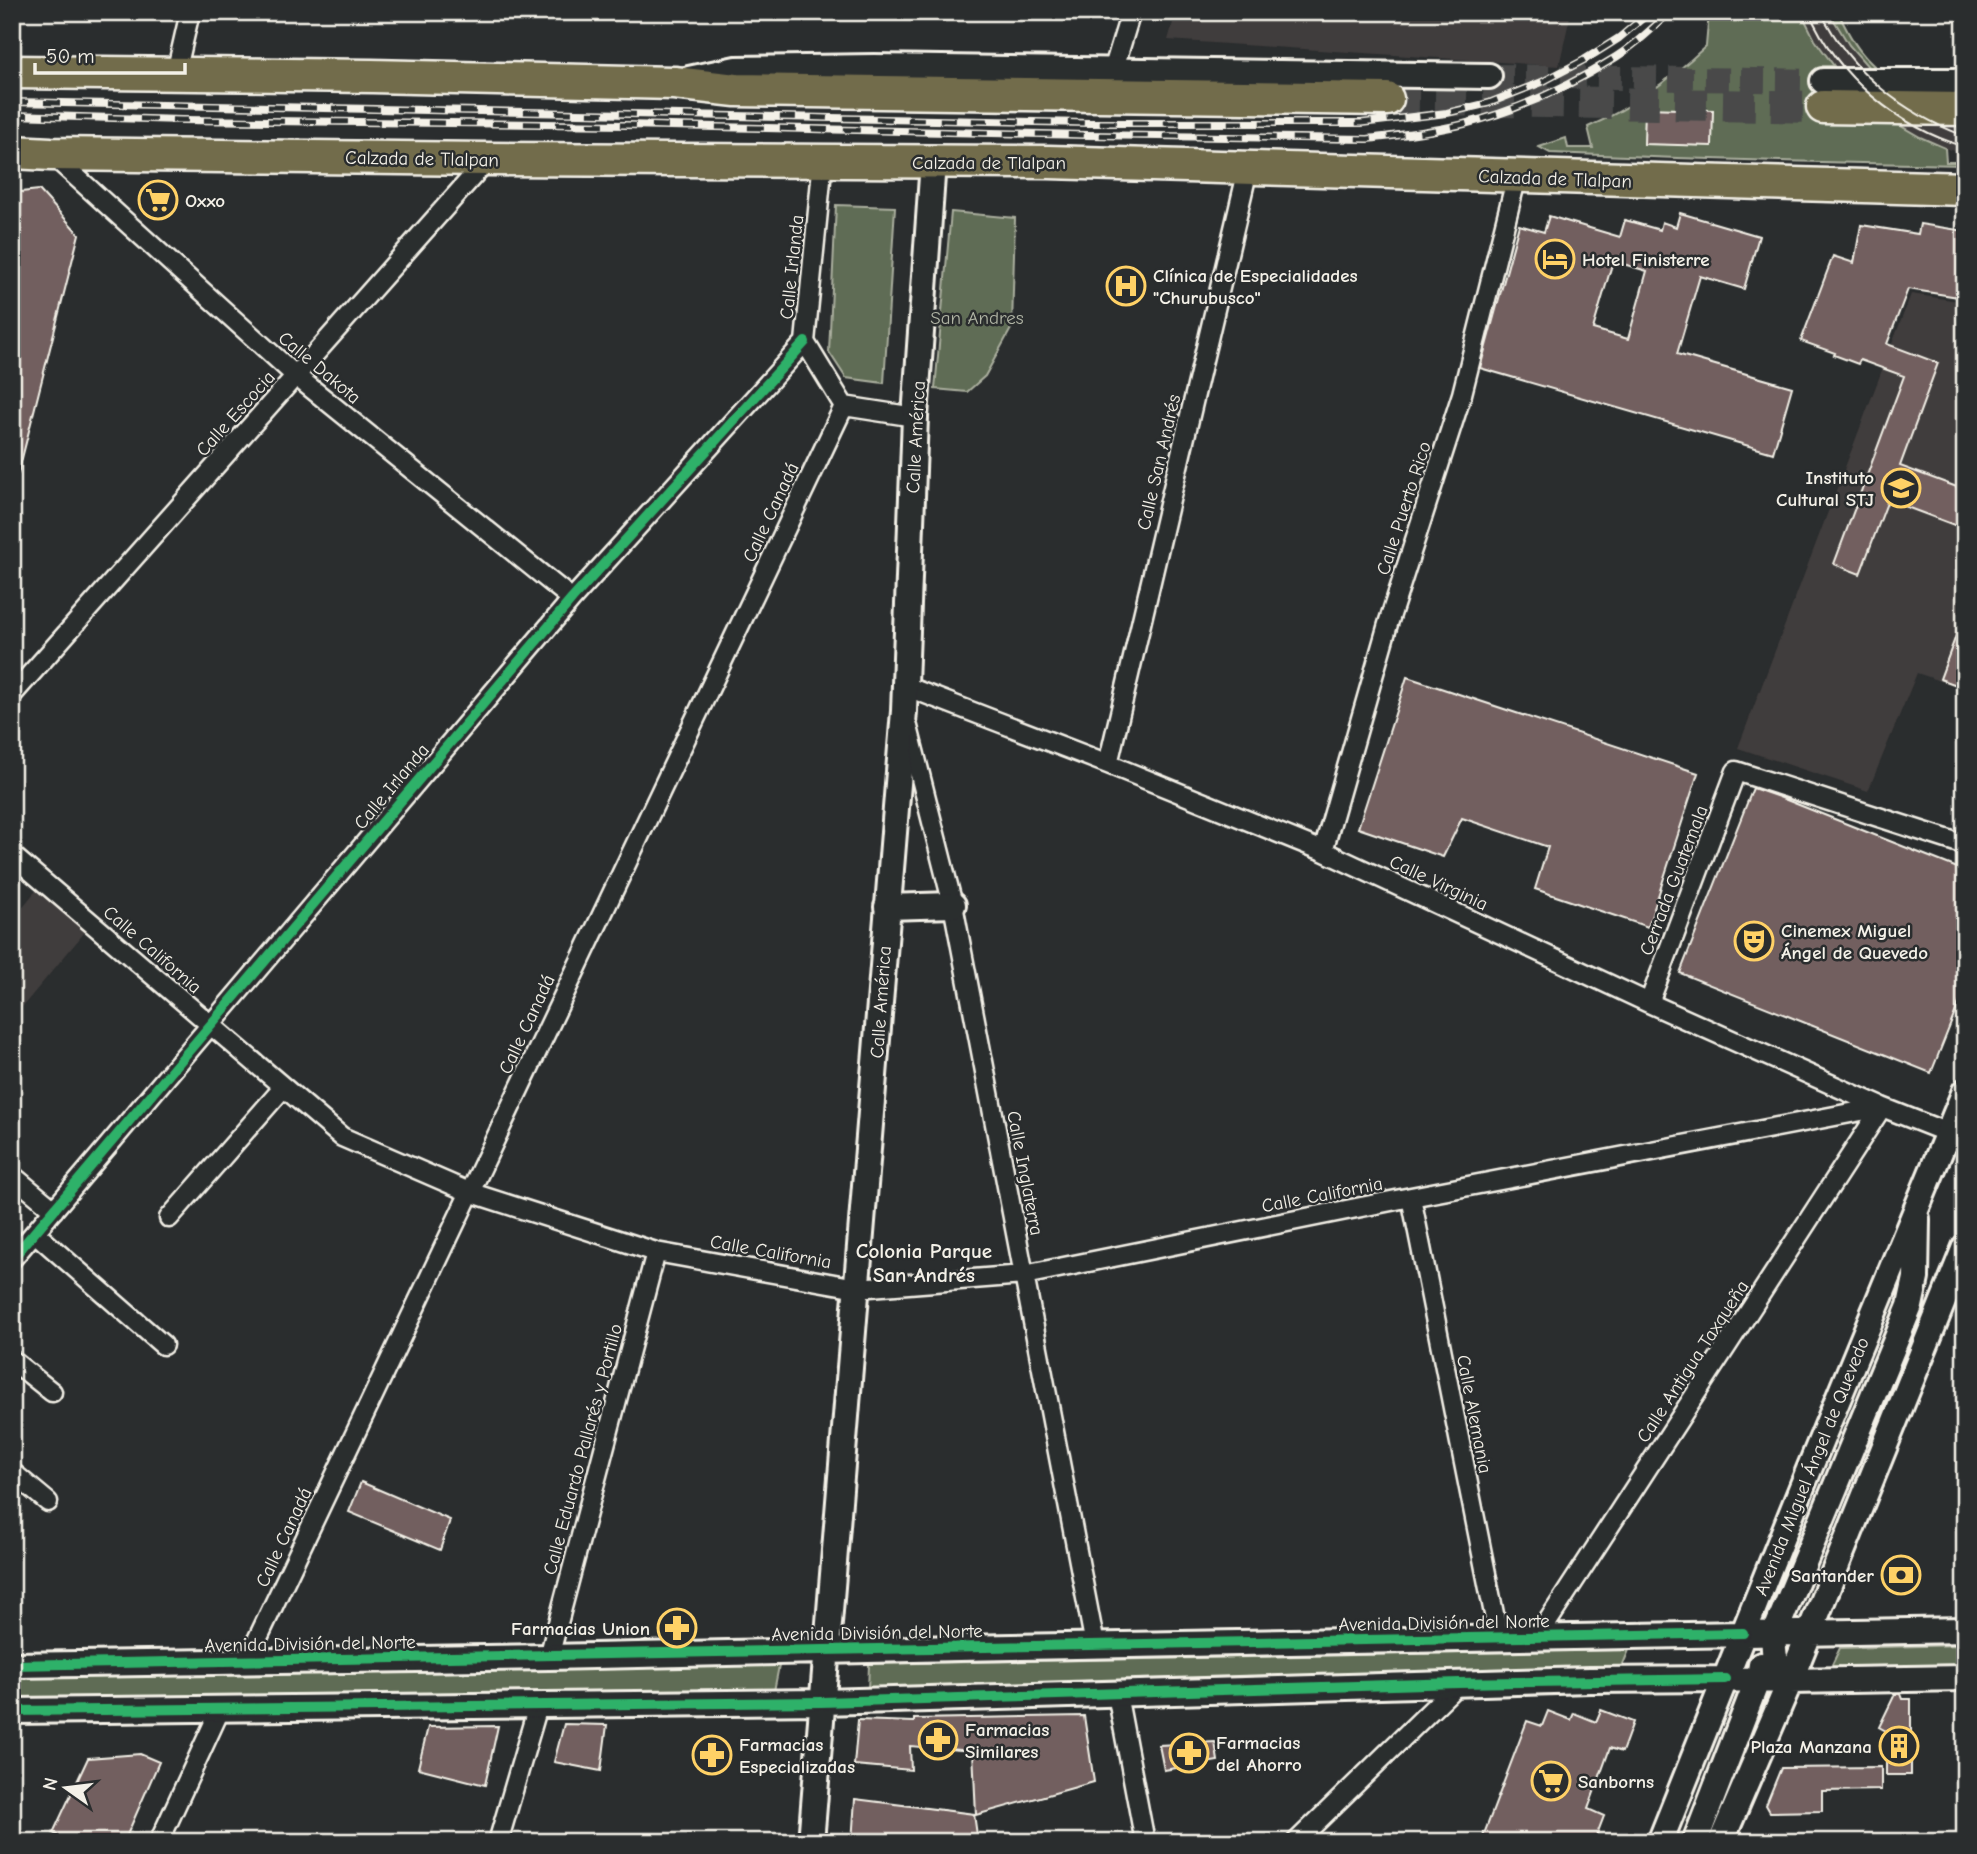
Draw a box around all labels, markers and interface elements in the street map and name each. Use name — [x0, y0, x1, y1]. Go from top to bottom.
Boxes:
scale bar — [35, 32, 186, 76]
text: 50 m — [46, 44, 95, 68]
street label: Calzada de Tlalpan — [345, 147, 499, 171]
street label: Calzada de Tlalpan — [912, 152, 1066, 174]
street label: Calzada de Tlalpan — [1478, 165, 1632, 193]
supermarket icon: Oxxo — [137, 179, 179, 221]
place label: Oxxo — [185, 190, 225, 212]
street label: Calle Irlanda — [776, 214, 808, 320]
hotel icon: Hotel Finisterre — [1534, 238, 1576, 280]
place label: Hotel Finisterre — [1582, 249, 1710, 271]
hospital icon: Clínica de Especialidades "Churubusco" — [1105, 265, 1147, 307]
place label: Clínica de Especialidades "Churubusco" — [1153, 265, 1358, 309]
park label: San Andres — [930, 307, 1024, 329]
street label: Calle Dakota — [274, 327, 365, 409]
street label: Calle Escocia — [192, 366, 280, 461]
street label: Calle América — [902, 380, 930, 494]
street label: Calle San Andrés — [1133, 392, 1185, 532]
street label: Calle Puerto Rico — [1372, 439, 1436, 578]
street label: Calle Canadá — [738, 459, 804, 566]
place label: Instituto Cultural STJ — [1776, 467, 1874, 511]
school or university icon: Instituto Cultural STJ — [1880, 467, 1922, 509]
street label: Calle Irlanda — [350, 739, 434, 834]
street label: Cerrada Guatemala — [1635, 802, 1713, 958]
street label: Calle Virginia — [1386, 851, 1491, 915]
street label: Calle California — [99, 901, 206, 998]
theatre icon: Cinemex Miguel Ángel de Quevedo — [1733, 920, 1775, 962]
place label: Cinemex Miguel Ángel de Quevedo — [1781, 920, 1928, 964]
street label: Calle América — [866, 945, 896, 1059]
street label: Calle Canadá — [494, 971, 560, 1078]
street label: Calle Inglaterra — [1002, 1109, 1048, 1237]
street label: Calle California — [1260, 1172, 1385, 1217]
street label: Calle California — [708, 1230, 833, 1273]
district label: Colonia Parque San Andrés — [856, 1239, 992, 1287]
street label: Calle Antigua Taxqueña — [1632, 1276, 1753, 1447]
street label: Calle Eduardo Pallarés y Portillo — [539, 1321, 627, 1577]
street label: Avenida Miguel Ángel de Quevedo — [1750, 1334, 1874, 1599]
street label: Calle Alemania — [1452, 1353, 1496, 1475]
street label: Calle Canadá — [251, 1484, 317, 1591]
bank icon: Santander — [1880, 1554, 1922, 1596]
place label: Santander — [1791, 1565, 1874, 1587]
pharmacy icon: Farmacias Union — [656, 1607, 698, 1649]
street label: Avenida División del Norte — [1338, 1610, 1550, 1636]
place label: Farmacias Union — [511, 1618, 650, 1640]
street label: Avenida División del Norte — [771, 1620, 983, 1646]
street label: Avenida División del Norte — [204, 1631, 416, 1657]
pharmacy icon: Farmacias Similares — [917, 1719, 959, 1761]
place label: Farmacias Similares — [965, 1719, 1049, 1763]
building icon: Plaza Manzana — [1878, 1725, 1920, 1767]
pharmacy icon: Farmacias del Ahorro — [1168, 1732, 1210, 1774]
place label: Farmacias del Ahorro — [1216, 1732, 1302, 1776]
pharmacy icon: Farmacias Especializadas — [691, 1734, 733, 1776]
place label: Farmacias Especializadas — [739, 1734, 855, 1778]
place label: Plaza Manzana — [1750, 1736, 1872, 1758]
north arrow — [32, 1752, 102, 1822]
supermarket icon: Sanborns — [1530, 1760, 1572, 1802]
place label: Sanborns — [1578, 1771, 1654, 1793]
text: N — [38, 1775, 63, 1793]

